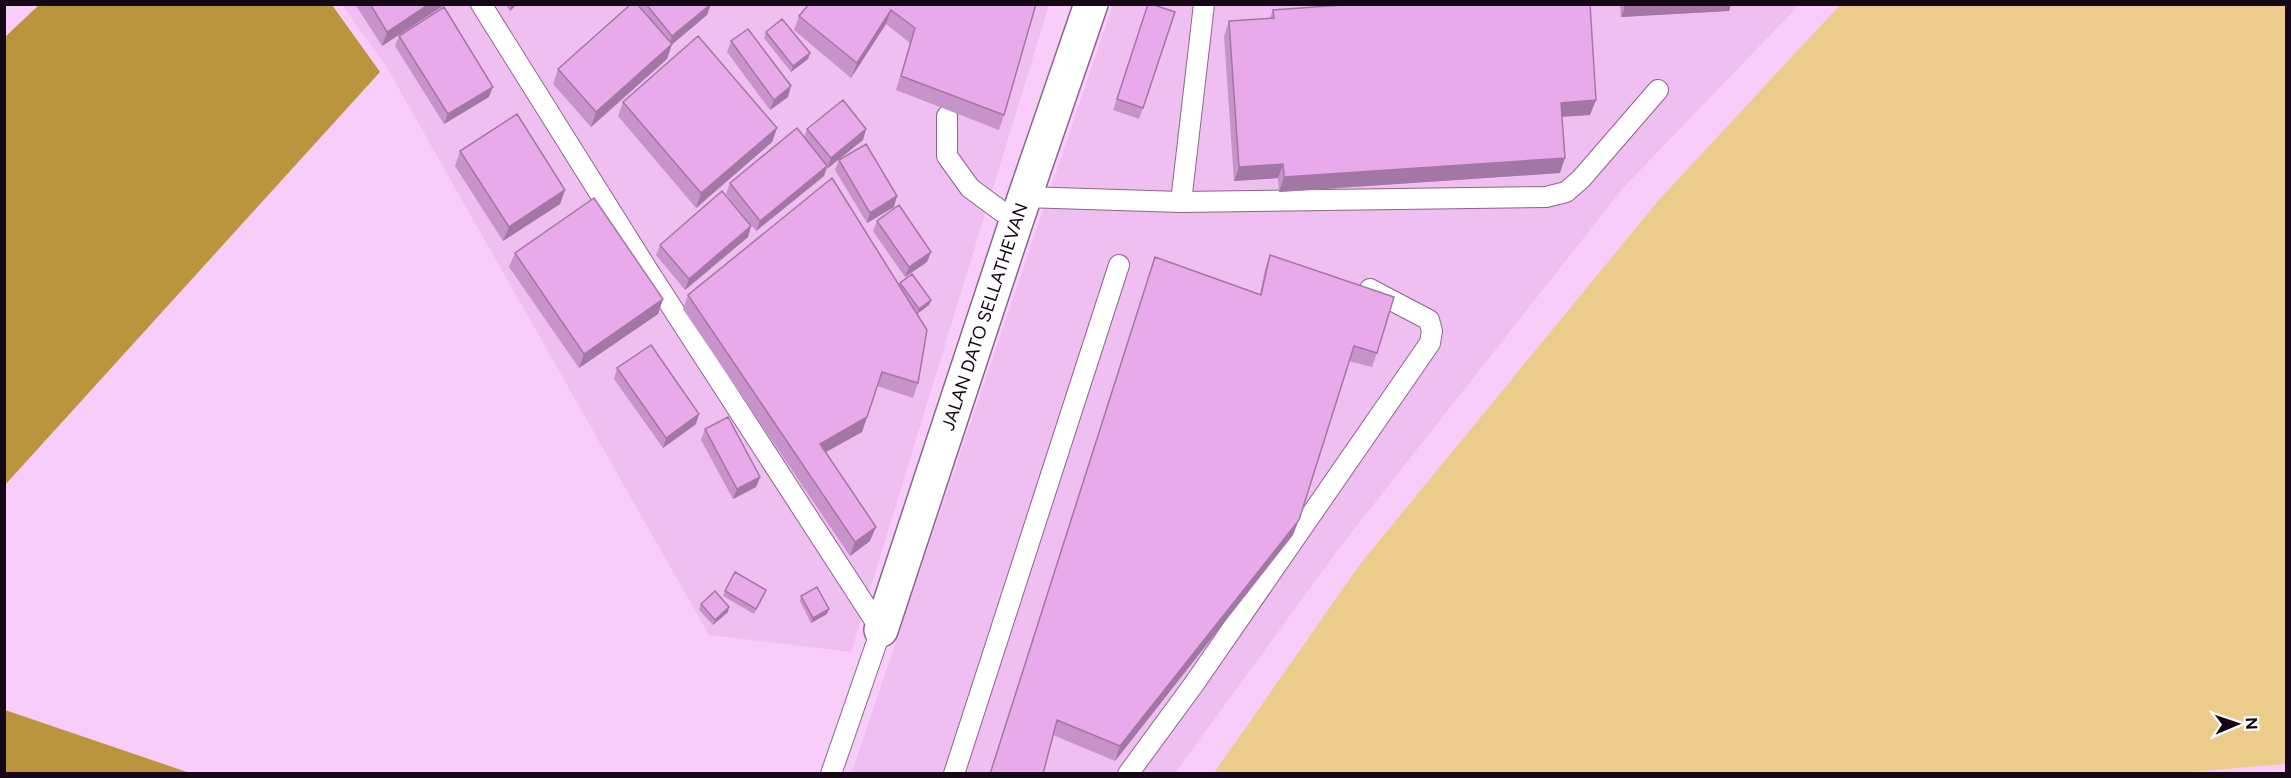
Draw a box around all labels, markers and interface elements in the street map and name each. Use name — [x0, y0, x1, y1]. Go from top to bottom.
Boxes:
street label: JALAN DATO SELLATHEVAN — [937, 200, 1033, 433]
north arrow — [2207, 694, 2267, 754]
text: N — [2242, 717, 2261, 730]

